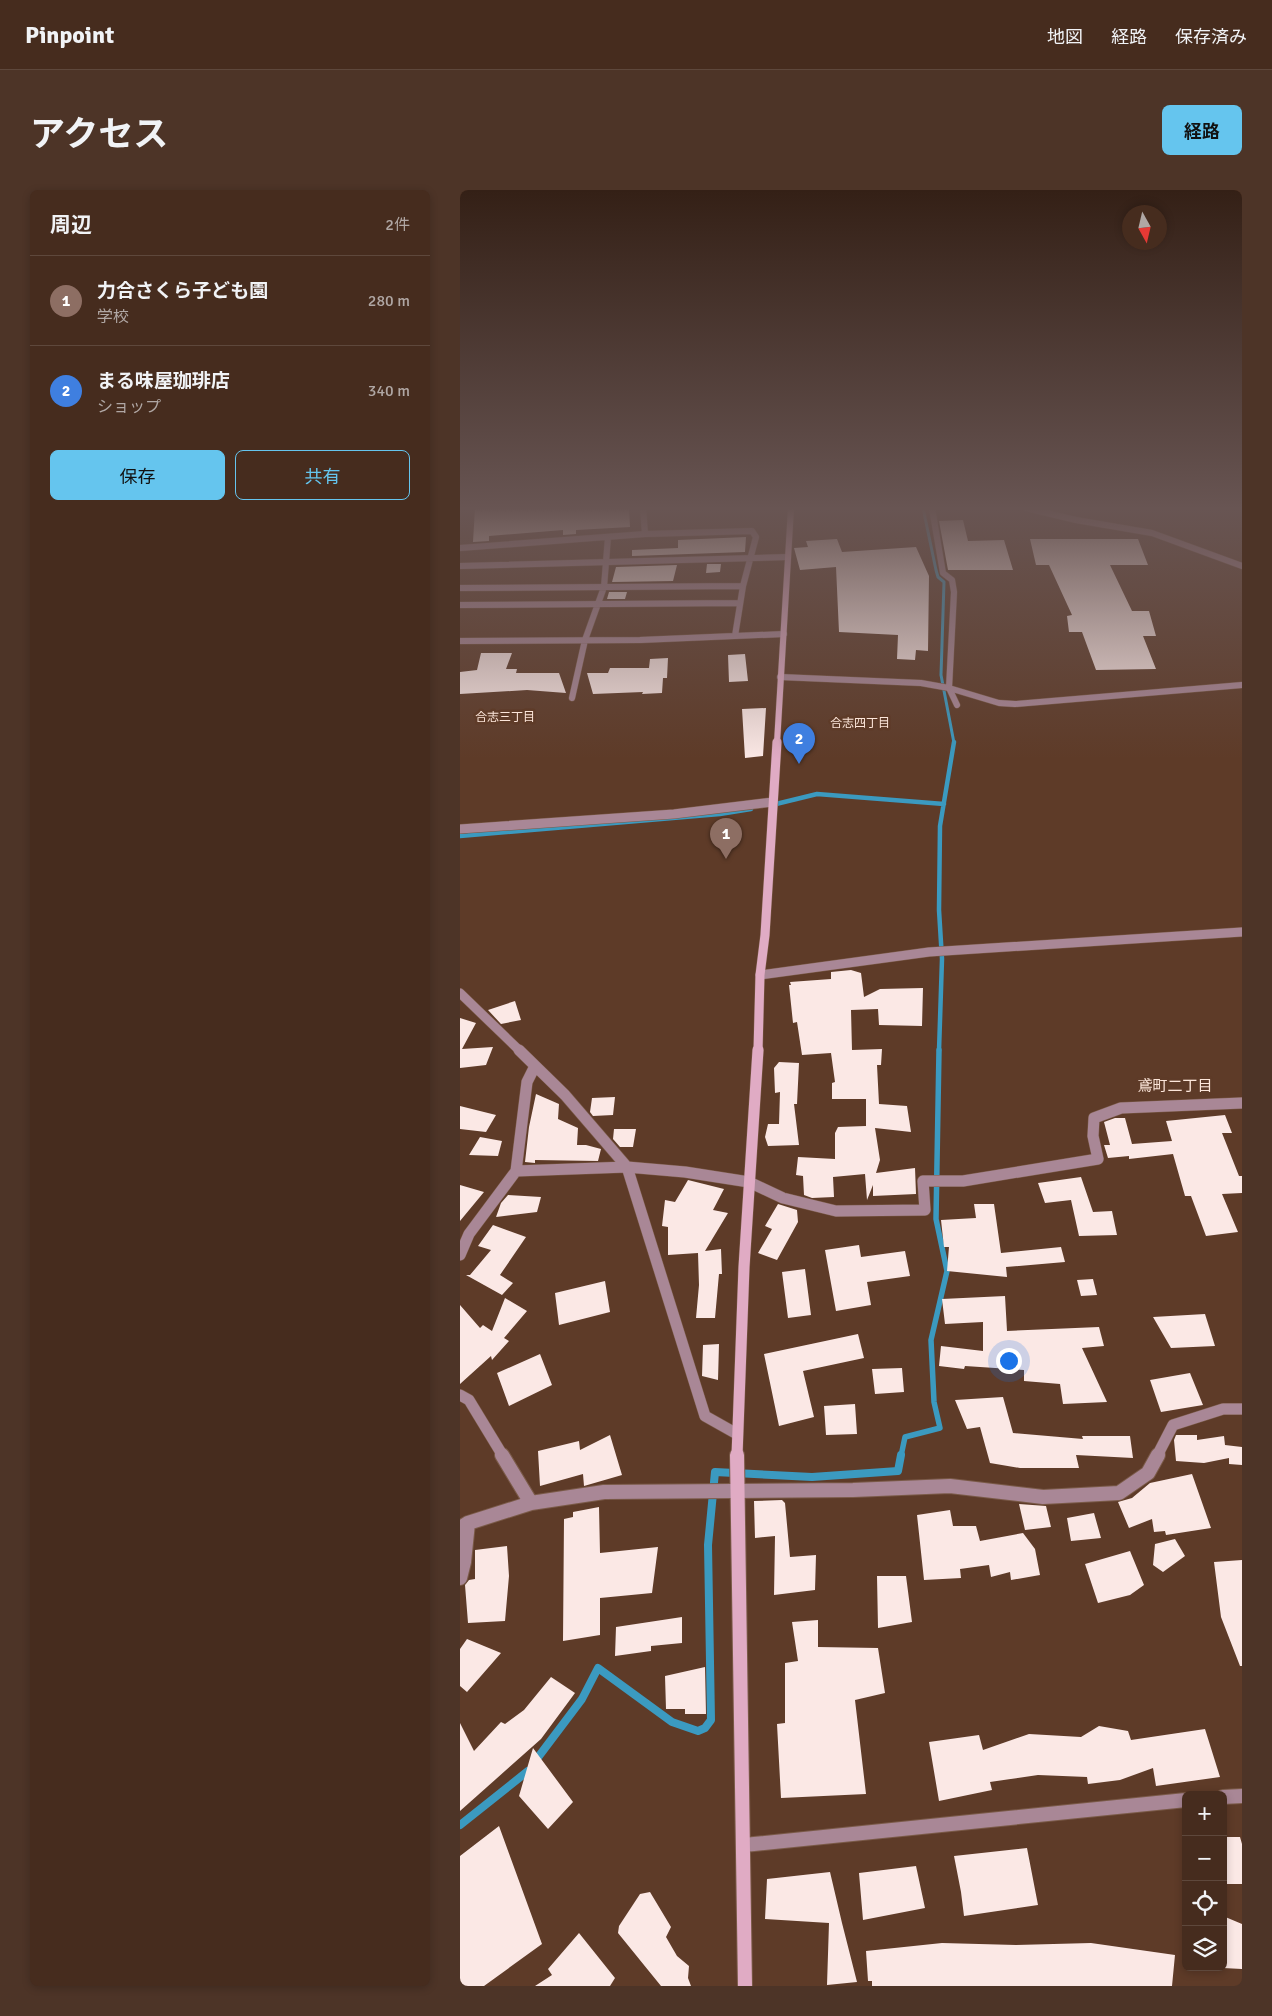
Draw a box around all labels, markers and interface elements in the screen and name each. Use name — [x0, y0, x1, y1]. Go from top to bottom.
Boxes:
text: Pinpoint — [25, 20, 114, 50]
text: 地図 — [1047, 26, 1083, 48]
text: 経路 — [1111, 26, 1147, 48]
text: 保存済み — [1175, 26, 1247, 48]
button: 経路 — [1162, 105, 1242, 155]
text: アクセス — [30, 113, 168, 156]
north arrow — [1122, 205, 1167, 250]
text: 周辺 — [50, 212, 92, 238]
text: 2件 — [385, 215, 410, 235]
text: 力合さくら子ども園 — [97, 279, 268, 303]
text: 1 — [62, 291, 70, 311]
text: 280 m — [368, 291, 410, 311]
text: 学校 — [97, 307, 129, 327]
text: まる味屋珈琲店 — [97, 369, 230, 393]
text: 2 — [62, 381, 70, 401]
text: 340 m — [368, 381, 410, 401]
text: ショップ — [97, 397, 161, 417]
button: 保存 — [50, 450, 225, 500]
button: 共有 — [235, 450, 410, 500]
district label: 合志三丁目 — [475, 710, 535, 725]
district label: 合志四丁目 — [830, 716, 890, 731]
pin: 2 — [783, 723, 815, 764]
pin: 1 — [710, 818, 742, 859]
district label: 鳶町二丁目 — [1137, 1077, 1213, 1095]
your location — [996, 1348, 1022, 1374]
map controls — [1182, 1791, 1227, 1971]
button: + — [1182, 1791, 1227, 1836]
button: − — [1182, 1836, 1227, 1881]
button: locate — [1182, 1881, 1227, 1926]
button: layers — [1182, 1926, 1227, 1971]

